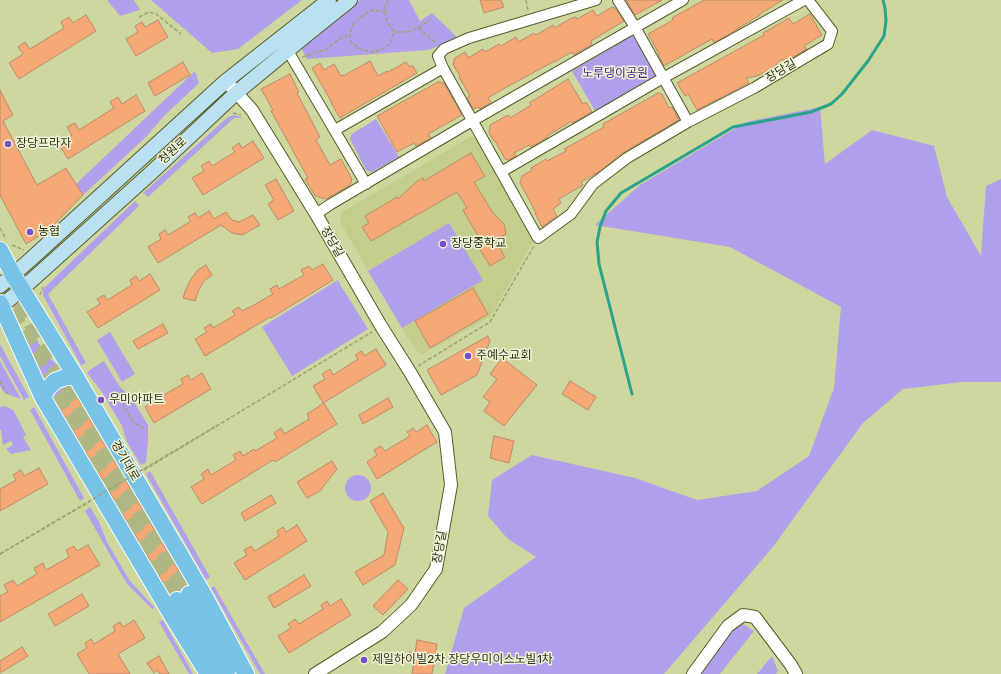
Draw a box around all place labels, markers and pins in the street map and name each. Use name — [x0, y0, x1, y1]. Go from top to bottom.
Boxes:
place label: 장당프라자 — [16, 137, 71, 151]
marker: 장당프라자 — [3, 139, 13, 149]
place label: 농협 — [38, 225, 60, 239]
marker: 농협 — [25, 227, 35, 237]
place label: 장당중학교 — [451, 237, 506, 251]
marker: 장당중학교 — [438, 239, 448, 249]
place label: 주예수교회 — [476, 349, 531, 363]
marker: 주예수교회 — [463, 351, 473, 361]
place label: 우미아파트 — [109, 393, 164, 407]
marker: 우미아파트 — [96, 395, 106, 405]
place label: 제일하이빌2차.장당우미이스노빌1차 — [372, 653, 553, 667]
marker: 제일하이빌2차.장당우미이스노빌1차 — [359, 655, 369, 665]

